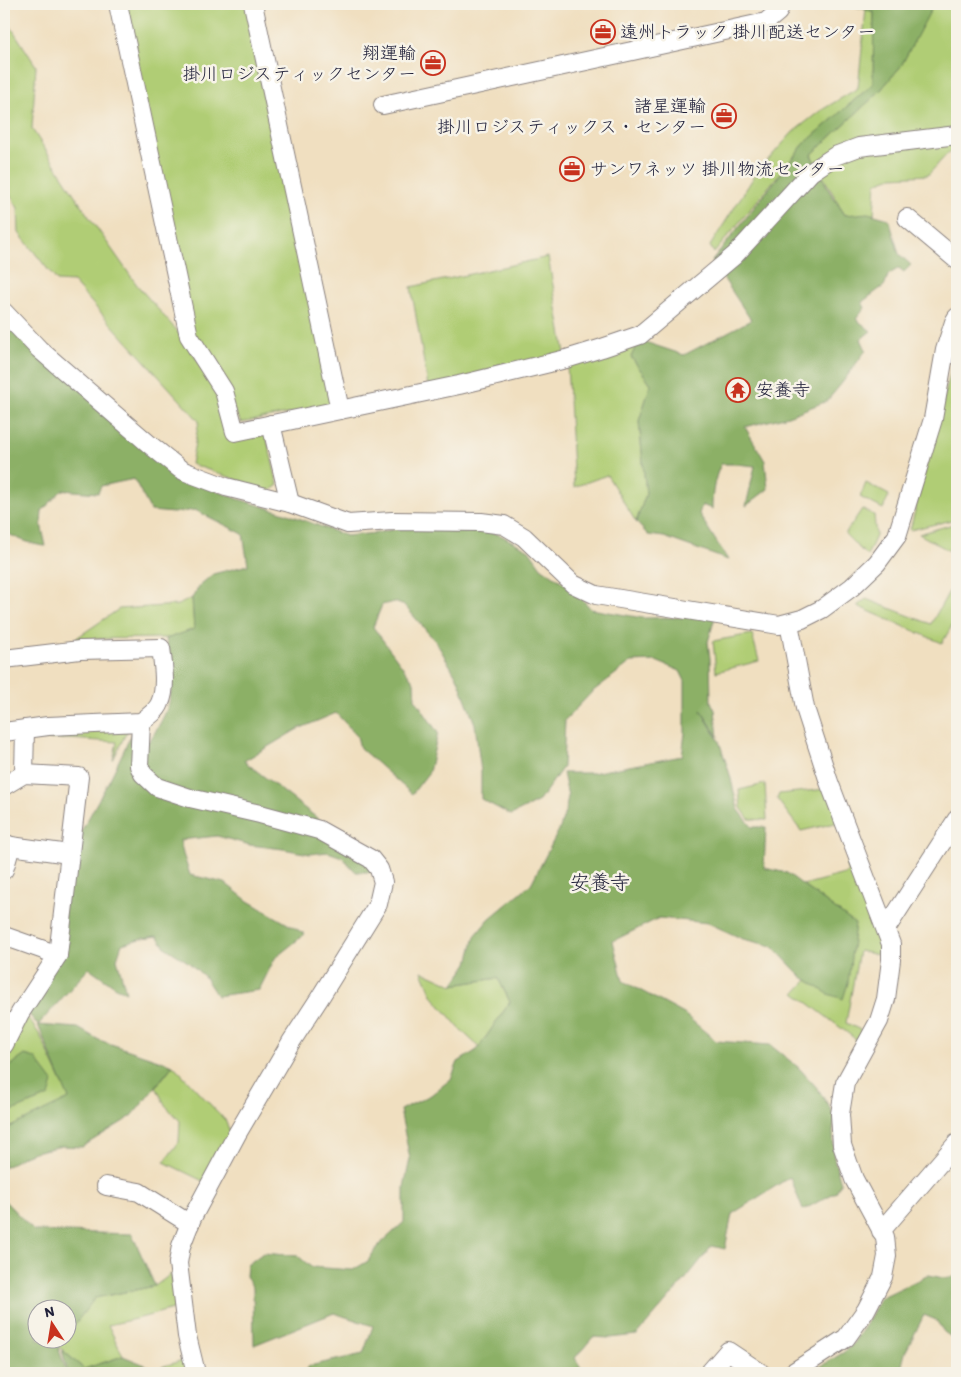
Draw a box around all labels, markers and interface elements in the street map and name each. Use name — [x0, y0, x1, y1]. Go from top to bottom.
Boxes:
office icon: 遠州トラック 掛川配送センター — [590, 19, 616, 45]
place label: 遠州トラック 掛川配送センター — [620, 21, 875, 43]
place label: 翔運輸 掛川ロジスティックセンター — [182, 42, 416, 85]
office icon: 翔運輸 掛川ロジスティックセンター — [420, 50, 446, 76]
place label: 諸星運輸 掛川ロジスティックス・センター — [437, 95, 706, 138]
office icon: 諸星運輸 掛川ロジスティックス・センター — [711, 103, 737, 129]
office icon: サンワネッツ 掛川物流センター — [559, 156, 585, 182]
place label: サンワネッツ 掛川物流センター — [590, 158, 845, 180]
temple icon: 安養寺 — [725, 377, 751, 403]
place label: 安養寺 — [756, 379, 810, 401]
district label: 安養寺 — [570, 870, 630, 894]
north arrow — [28, 1300, 78, 1350]
text: N — [43, 1302, 56, 1321]

